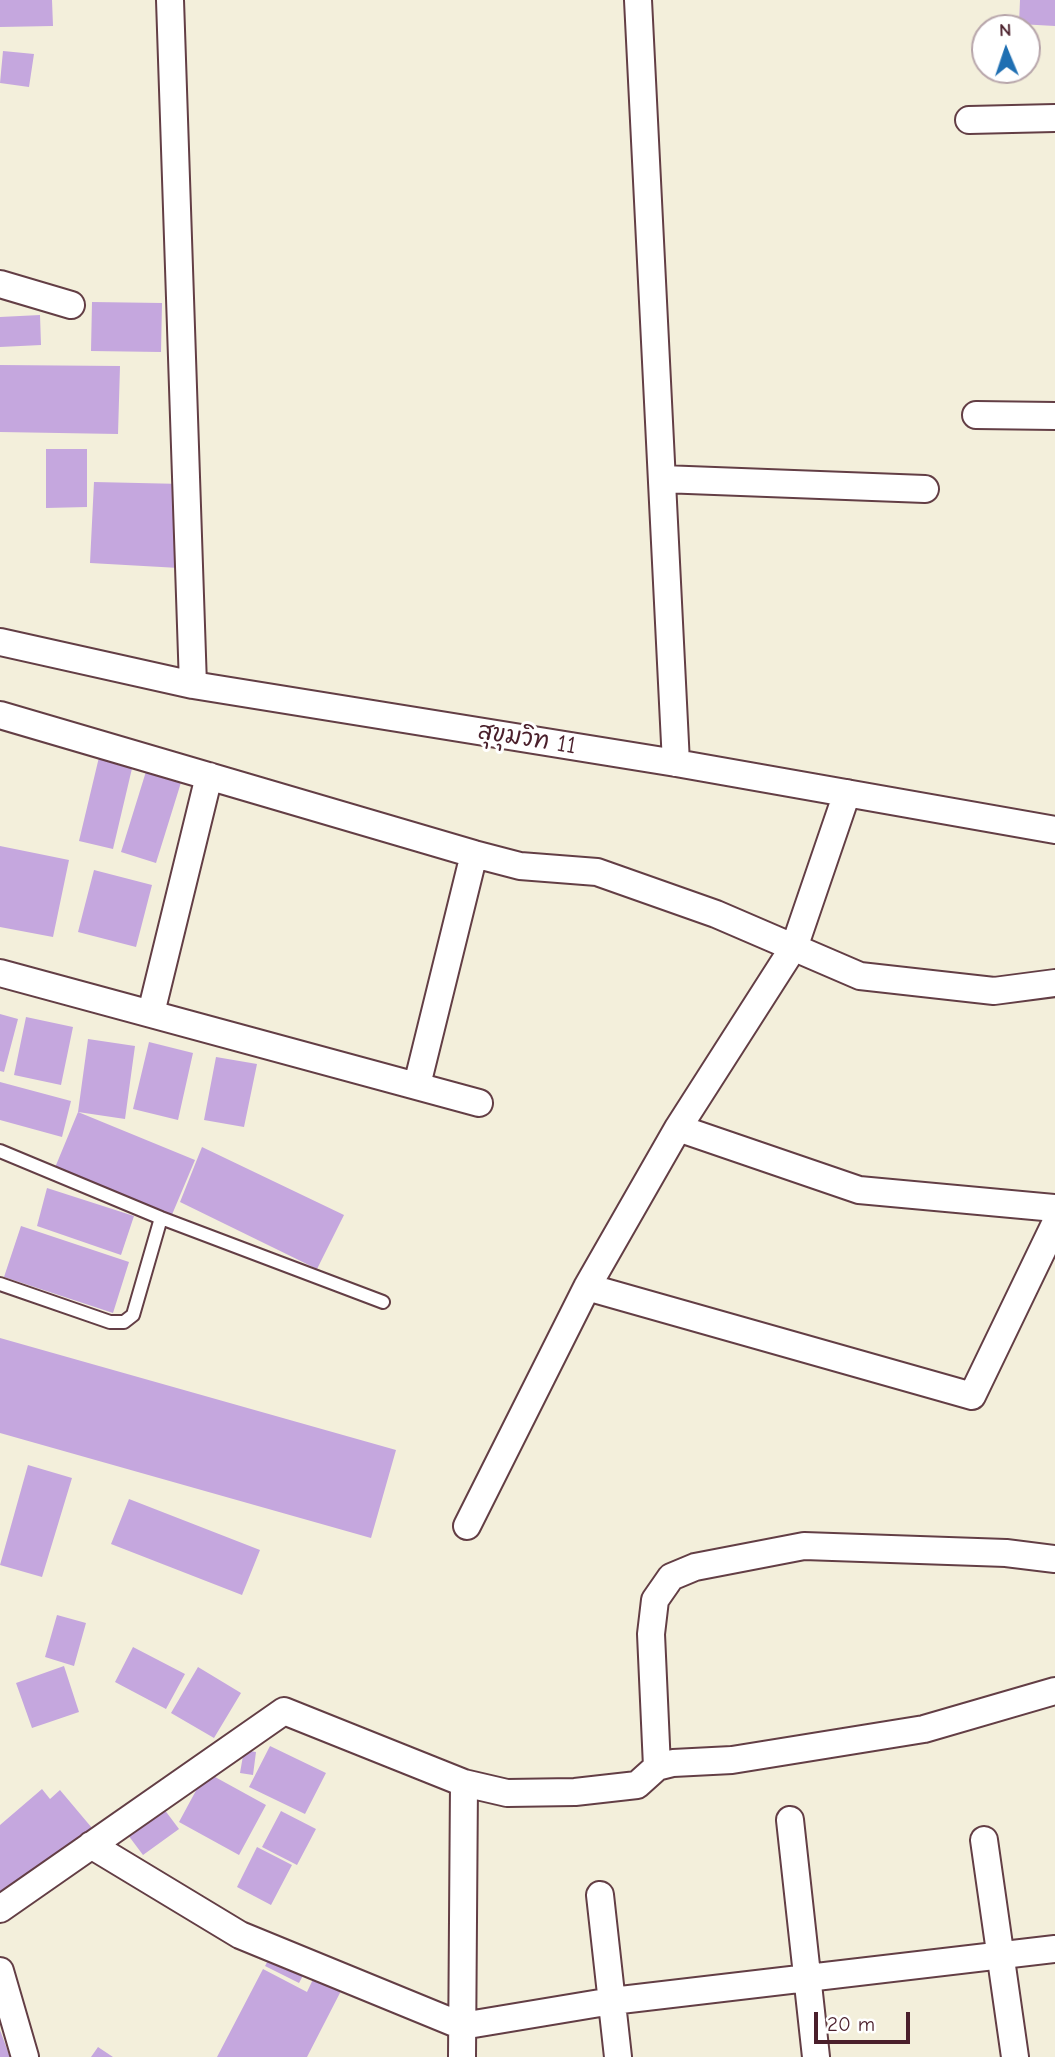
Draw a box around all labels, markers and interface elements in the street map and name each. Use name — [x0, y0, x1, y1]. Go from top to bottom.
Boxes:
north arrow — [971, 14, 1041, 84]
text: N — [999, 19, 1012, 41]
street label: สุขุมวิท 11 — [476, 717, 578, 761]
scale bar — [817, 1997, 913, 2041]
text: 20 m — [827, 2012, 875, 2036]

